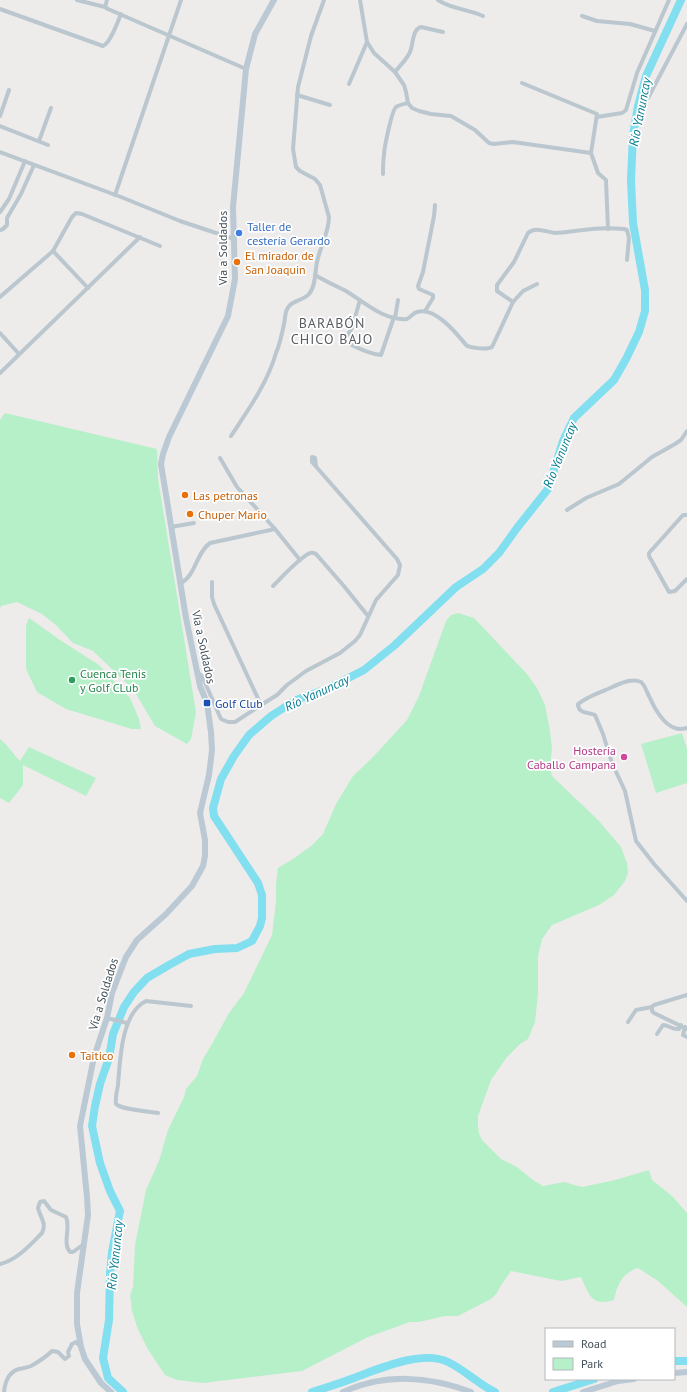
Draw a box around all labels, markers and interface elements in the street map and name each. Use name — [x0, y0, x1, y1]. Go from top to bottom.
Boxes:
water label: Río Yanuncay — [625, 75, 655, 148]
street label: Vía a Soldados — [215, 211, 230, 286]
place label: Taller de cestería Gerardo — [247, 219, 330, 248]
marker: Taller de cestería Gerardo — [234, 228, 244, 238]
place label: El mirador de San Joaquin — [245, 248, 314, 277]
marker: El mirador de San Joaquin — [232, 257, 242, 267]
district label: BARABÓN CHICO BAJO — [291, 314, 373, 348]
water label: Río Yanuncay — [539, 418, 581, 491]
place label: Las petronas — [193, 488, 258, 503]
marker: Las petronas — [180, 490, 190, 500]
place label: Chuper Mario — [198, 507, 267, 522]
marker: Chuper Mario — [185, 509, 195, 519]
street label: Vía a Soldados — [189, 608, 219, 685]
place label: Cuenca Tenis y Golf CLub — [80, 666, 146, 695]
water label: Río Yanuncay — [282, 670, 353, 715]
marker: Cuenca Tenis y Golf CLub — [67, 675, 77, 685]
place label: Golf Club — [215, 696, 263, 711]
marker: Golf Club — [202, 698, 212, 708]
place label: Hostería Caballo Campana — [527, 743, 616, 772]
marker: Hostería Caballo Campana — [619, 752, 629, 762]
street label: Vía a Soldados — [85, 956, 121, 1033]
place label: Taitico — [80, 1048, 113, 1063]
marker: Taitico — [67, 1050, 77, 1060]
water label: Río Yanuncay — [103, 1218, 127, 1291]
legend — [545, 1328, 675, 1380]
text: Road — [581, 1336, 606, 1351]
text: Park — [581, 1356, 603, 1371]

